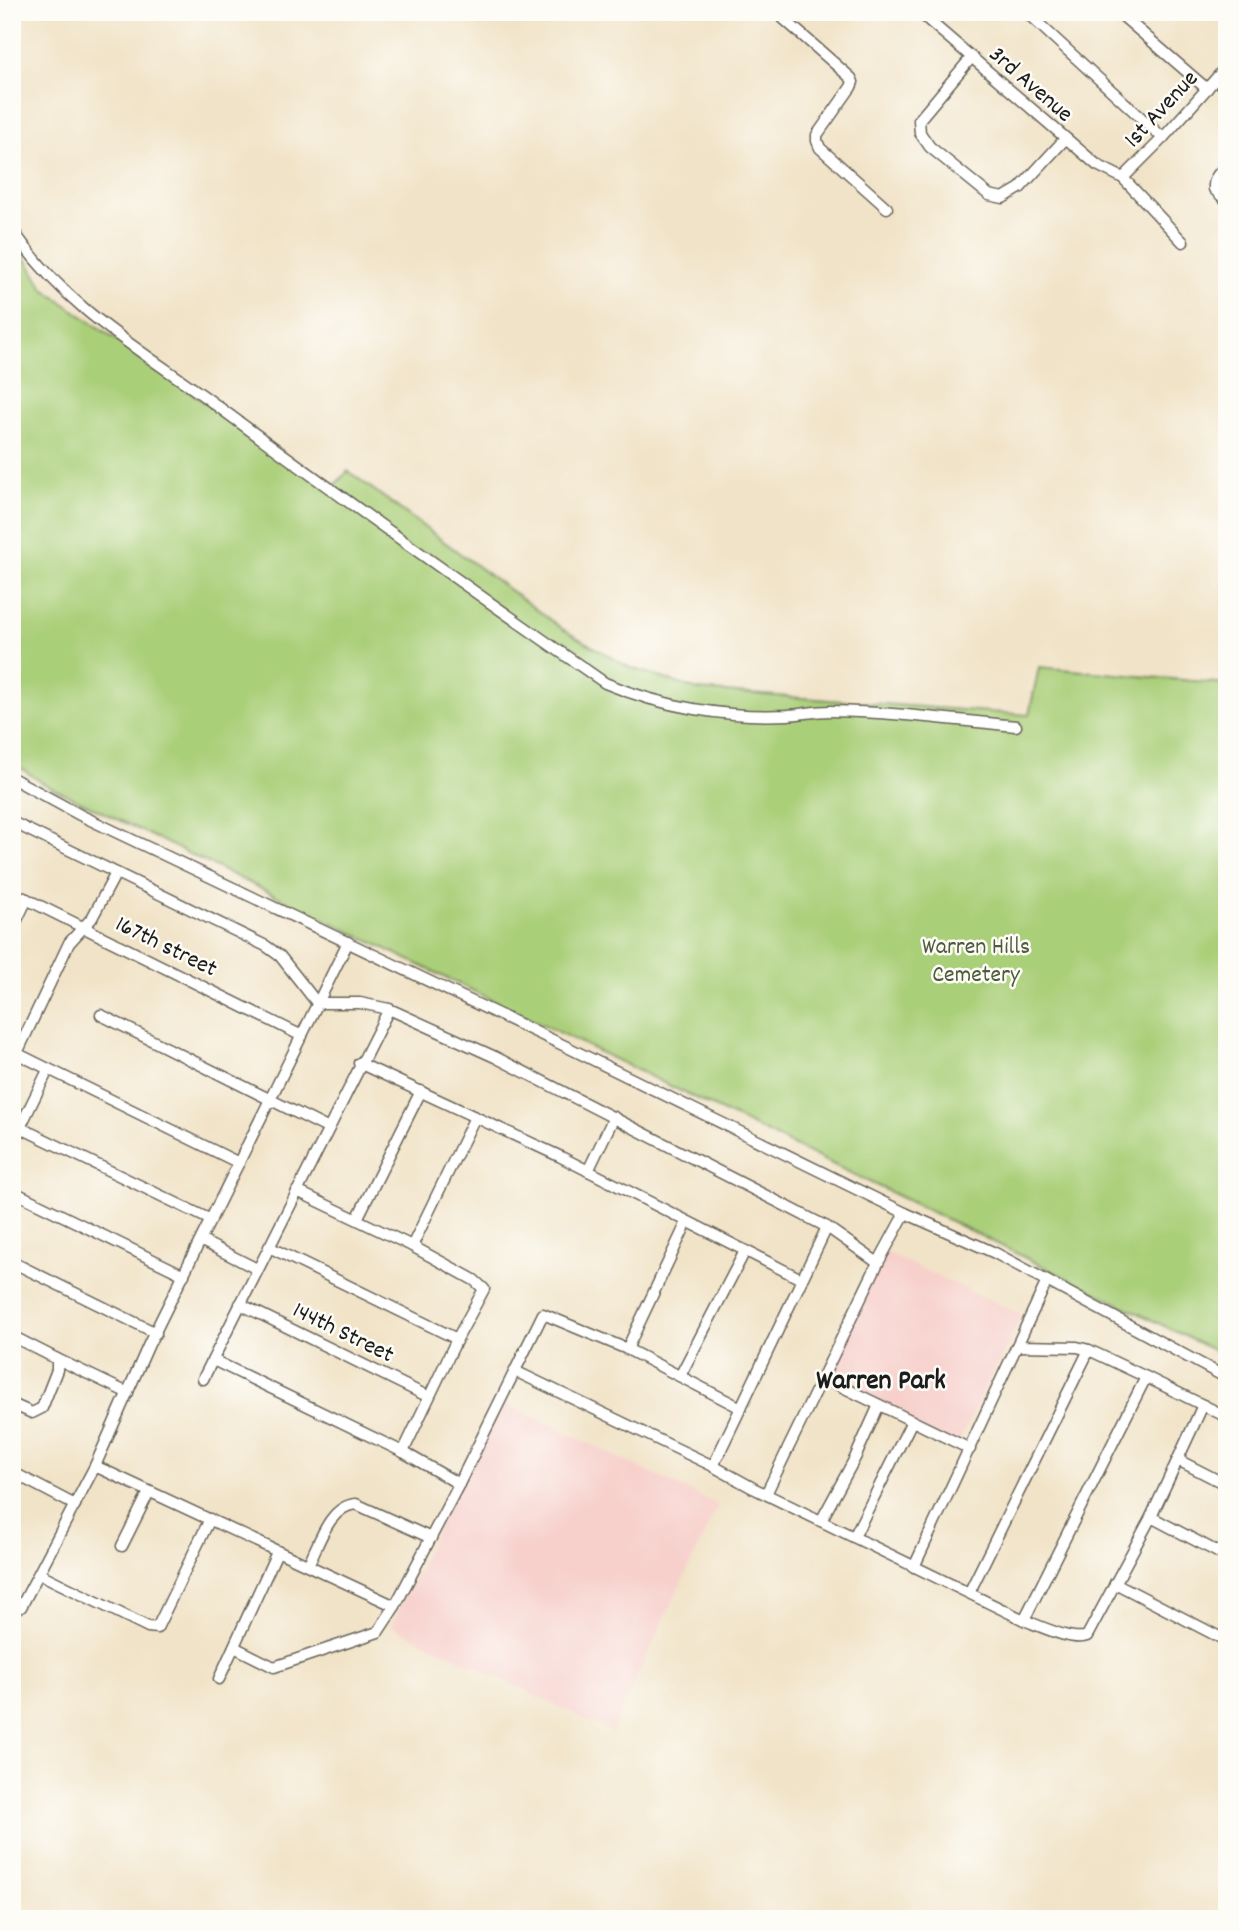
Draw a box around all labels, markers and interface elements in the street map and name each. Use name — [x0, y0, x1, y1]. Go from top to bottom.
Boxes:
street label: 3rd Avenue — [980, 39, 1080, 132]
street label: 1st Avenue — [1117, 64, 1207, 157]
street label: 167th street — [109, 908, 222, 987]
park label: Warren Hills Cemetery — [922, 931, 1030, 993]
street label: 144th Street — [286, 1295, 399, 1373]
district label: Warren Park — [816, 1363, 946, 1403]

